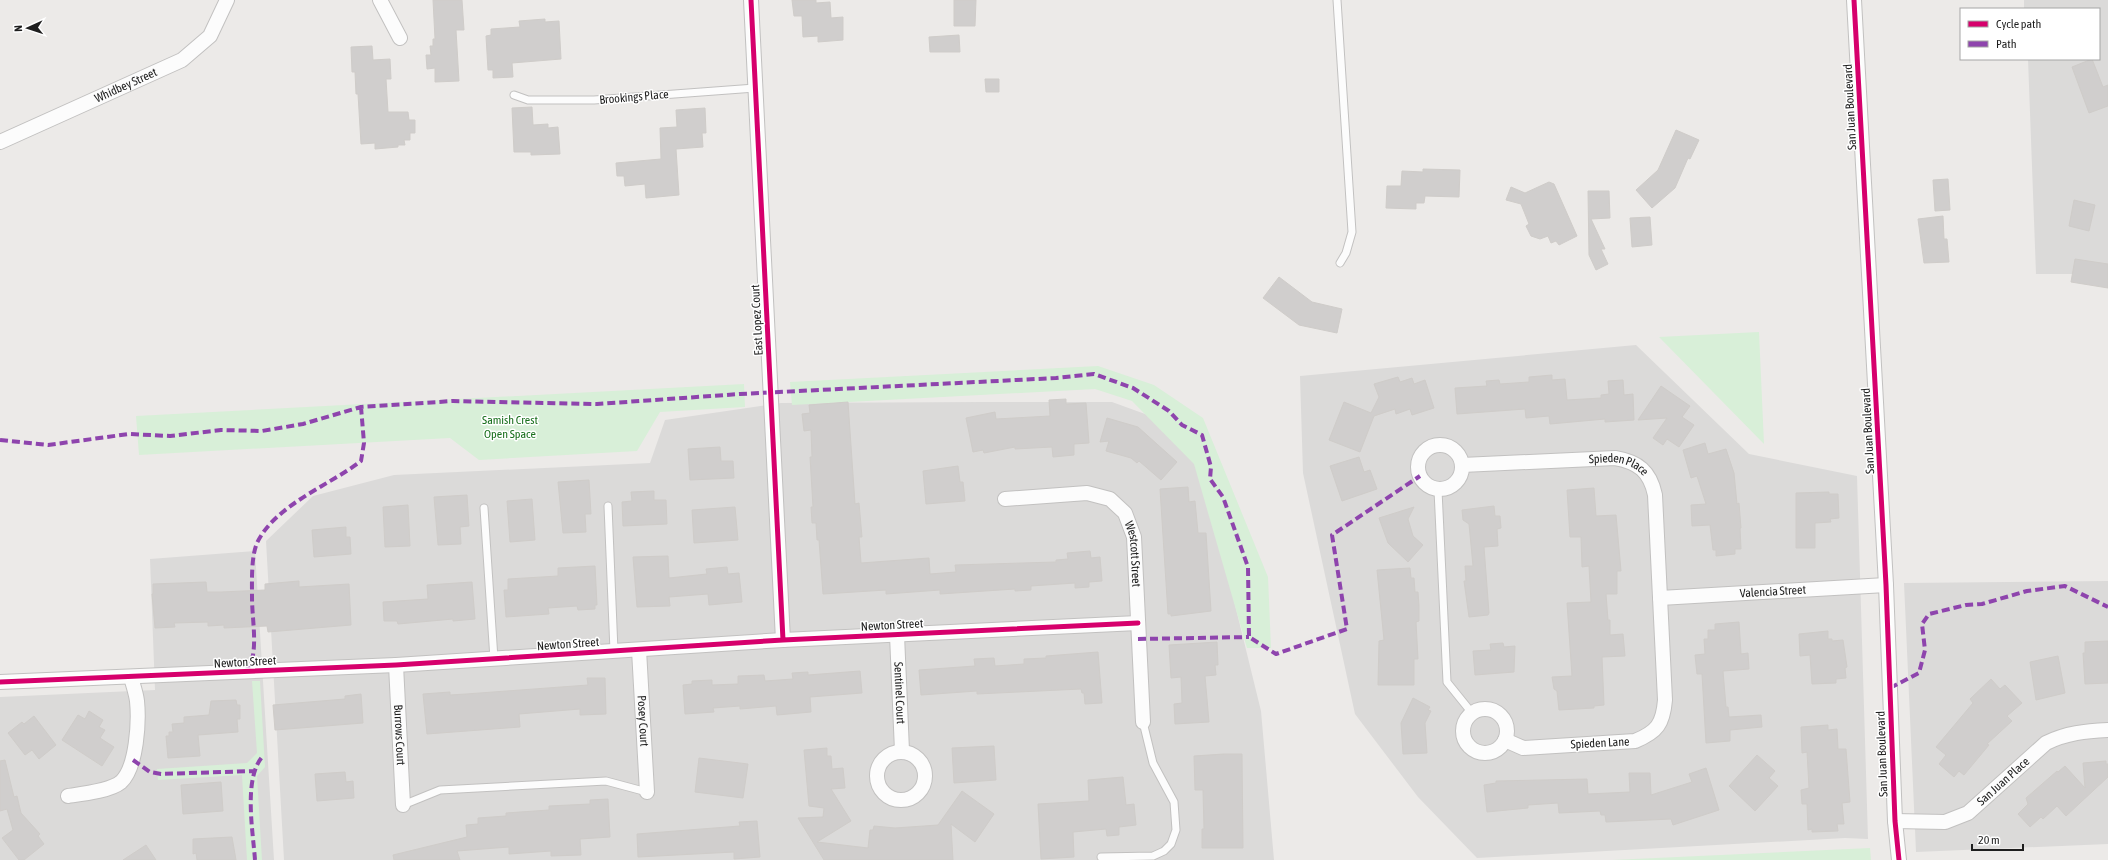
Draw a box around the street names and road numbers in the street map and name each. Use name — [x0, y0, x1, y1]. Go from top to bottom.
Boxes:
street label: San Juan Boulevard — [1841, 64, 1859, 150]
street label: Whidbey Street — [92, 65, 160, 105]
street label: Brookings Place — [599, 87, 669, 107]
street label: East Lopez Court — [748, 284, 766, 356]
street label: San Juan Boulevard — [1859, 388, 1877, 474]
street label: Spieden Place — [1588, 451, 1652, 478]
street label: Westcott Street — [1122, 519, 1143, 588]
street label: Valencia Street — [1739, 583, 1807, 600]
street label: Newton Street — [861, 616, 924, 634]
street label: Newton Street — [536, 635, 600, 653]
street label: Newton Street — [214, 653, 277, 671]
street label: Sentinel Court — [891, 661, 908, 725]
street label: Posey Court — [635, 695, 651, 747]
street label: Burrows Court — [391, 704, 408, 766]
street label: San Juan Boulevard — [1874, 711, 1890, 797]
street label: Spieden Lane — [1570, 734, 1630, 752]
street label: San Juan Place — [1974, 754, 2032, 808]

